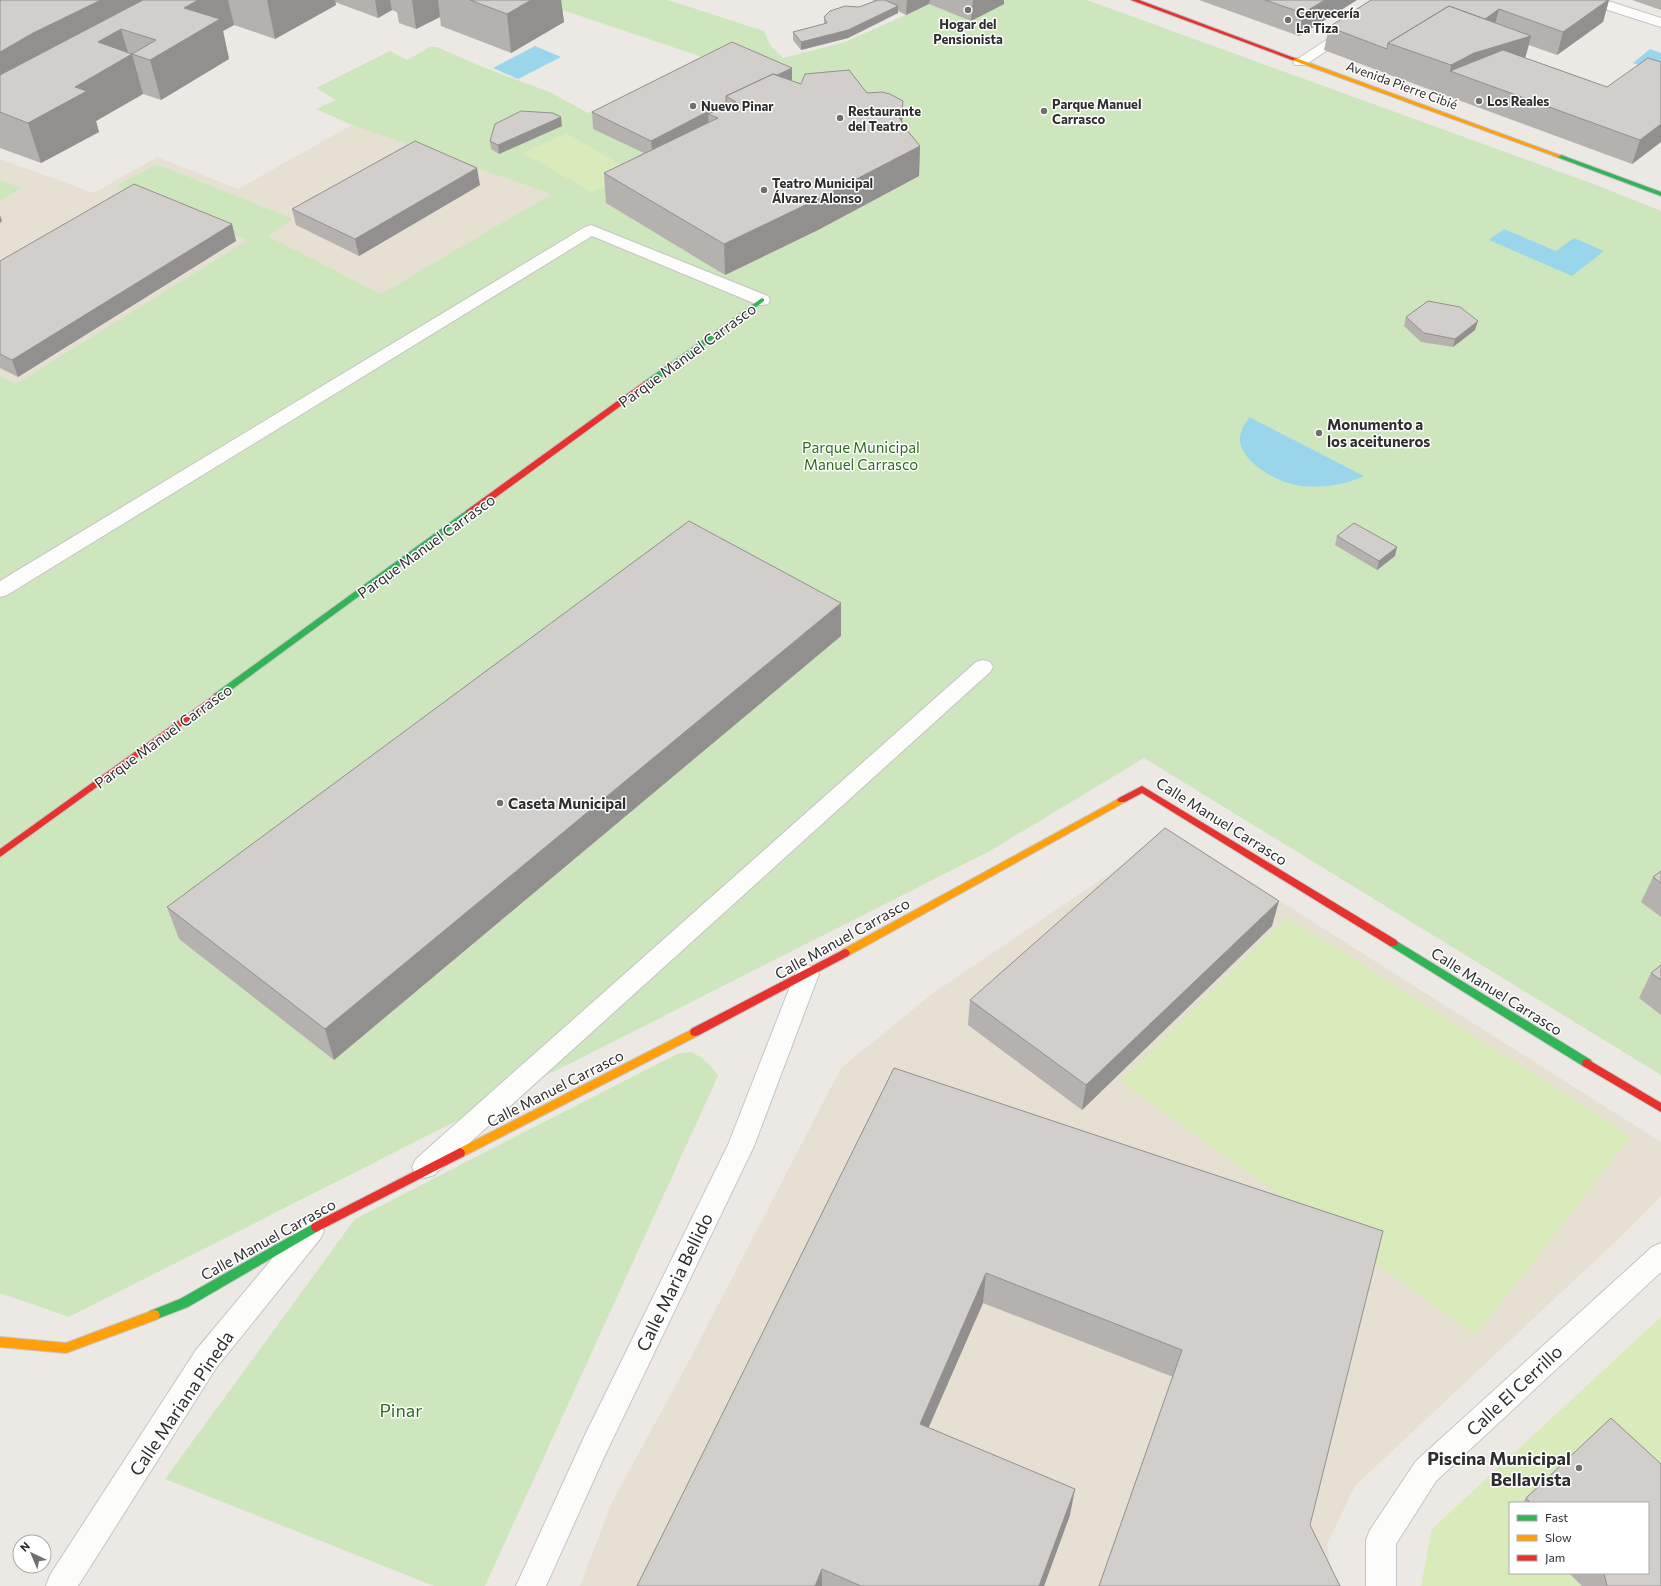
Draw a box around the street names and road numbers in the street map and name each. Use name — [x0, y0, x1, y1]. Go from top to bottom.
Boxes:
street label: Avenida Pierre Cibié — [1344, 57, 1460, 113]
street label: Parque Manuel Carrasco — [615, 299, 759, 411]
street label: Parque Manuel Carrasco — [354, 490, 498, 602]
street label: Parque Manuel Carrasco — [91, 680, 235, 792]
street label: Calle Manuel Carrasco — [1153, 773, 1291, 869]
street label: Calle Manuel Carrasco — [772, 893, 912, 983]
street label: Calle Manuel Carrasco — [1428, 943, 1566, 1039]
street label: Calle Manuel Carrasco — [484, 1046, 626, 1130]
street label: Calle Manuel Carrasco — [198, 1194, 338, 1284]
street label: Calle Maria Bellido — [631, 1209, 717, 1355]
street label: Calle Mariana Pineda — [124, 1326, 238, 1480]
street label: Calle El Cerrillo — [1461, 1340, 1567, 1440]

